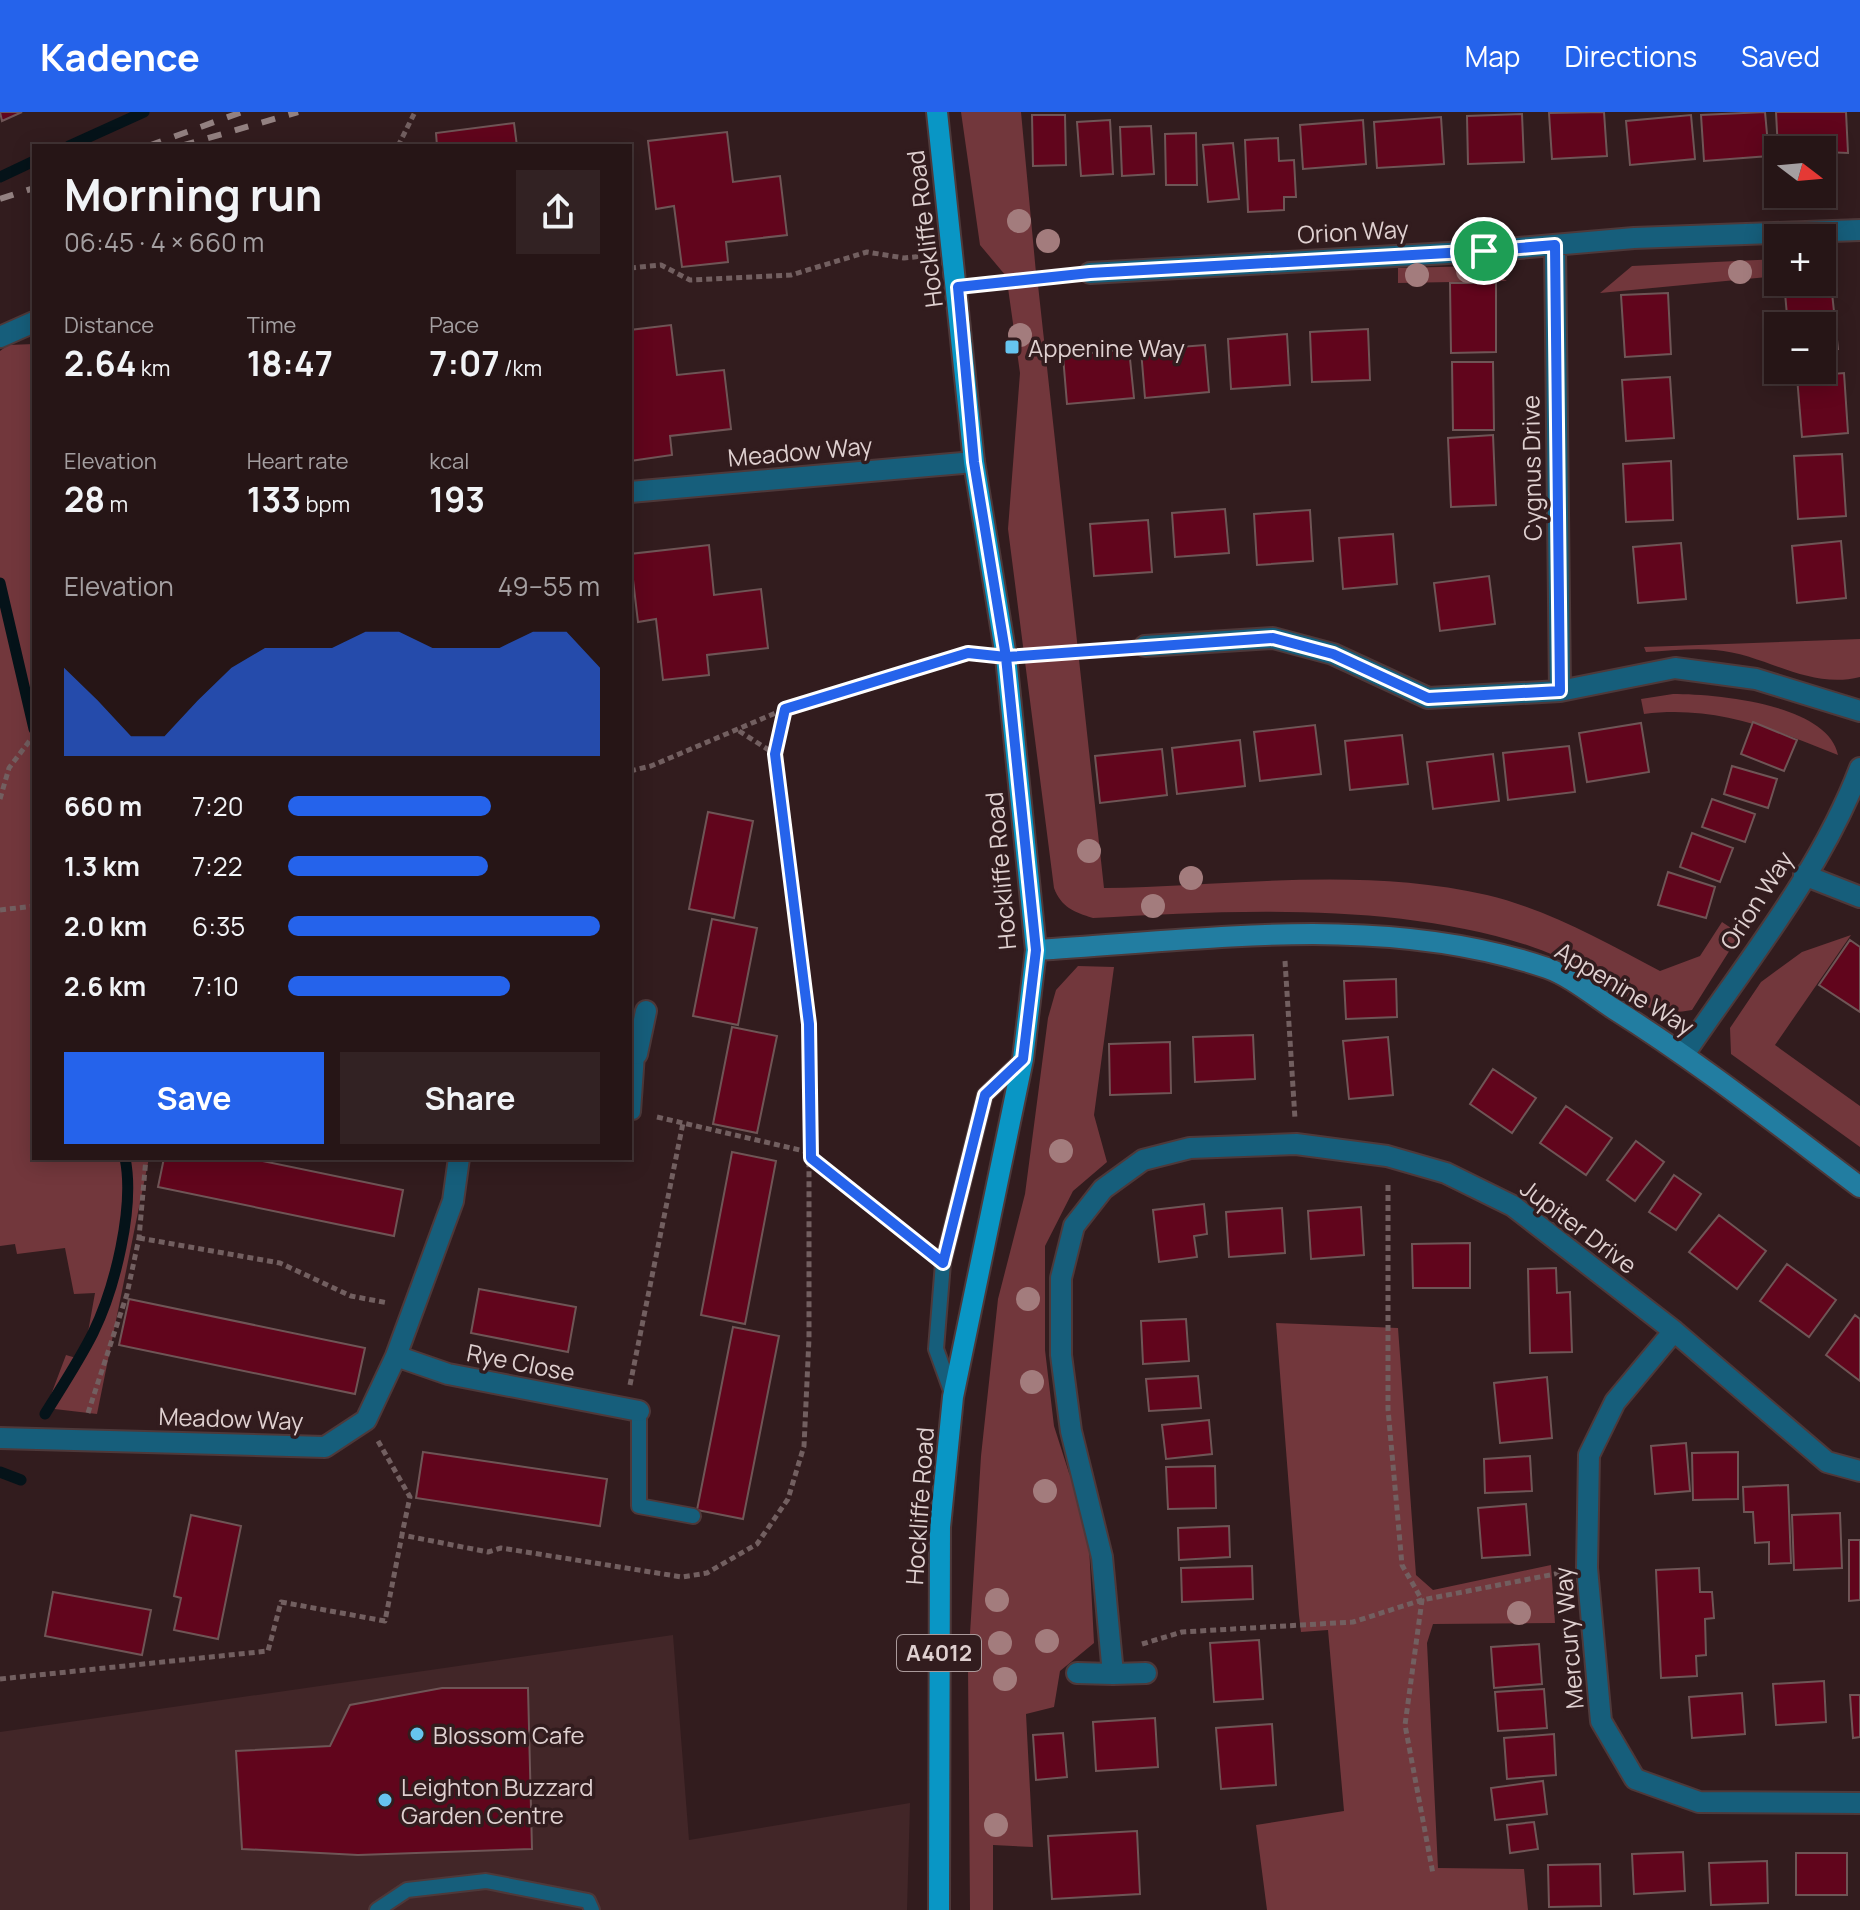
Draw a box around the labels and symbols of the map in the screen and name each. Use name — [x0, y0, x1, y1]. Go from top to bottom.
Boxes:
north arrow — [1764, 136, 1836, 208]
street label: Hockliffe Road — [898, 149, 950, 309]
street label: Orion Way — [1296, 212, 1410, 250]
pin — [1450, 217, 1518, 285]
place label: Appenine Way — [1028, 331, 1185, 364]
marker: Appenine Way — [1003, 338, 1021, 356]
street label: Cygnus Drive — [1513, 395, 1549, 541]
street label: Meadow Way — [726, 428, 874, 474]
street label: Hockliffe Road — [977, 791, 1023, 951]
street label: Orion Way — [1712, 844, 1800, 956]
street label: Appenine Way — [1549, 933, 1701, 1043]
street label: Jupiter Drive — [1514, 1171, 1644, 1281]
street label: Rye Close — [464, 1335, 578, 1389]
street label: Meadow Way — [158, 1399, 304, 1437]
street label: Hockliffe Road — [897, 1426, 941, 1586]
street label: Mercury Way — [1545, 1565, 1591, 1711]
road number: A4012 — [897, 1635, 981, 1671]
place label: Blossom Cafe — [433, 1718, 585, 1751]
marker: Blossom Cafe — [408, 1725, 426, 1743]
place label: Leighton Buzzard Garden Centre — [401, 1770, 593, 1831]
marker: Leighton Buzzard Garden Centre — [376, 1791, 394, 1809]

